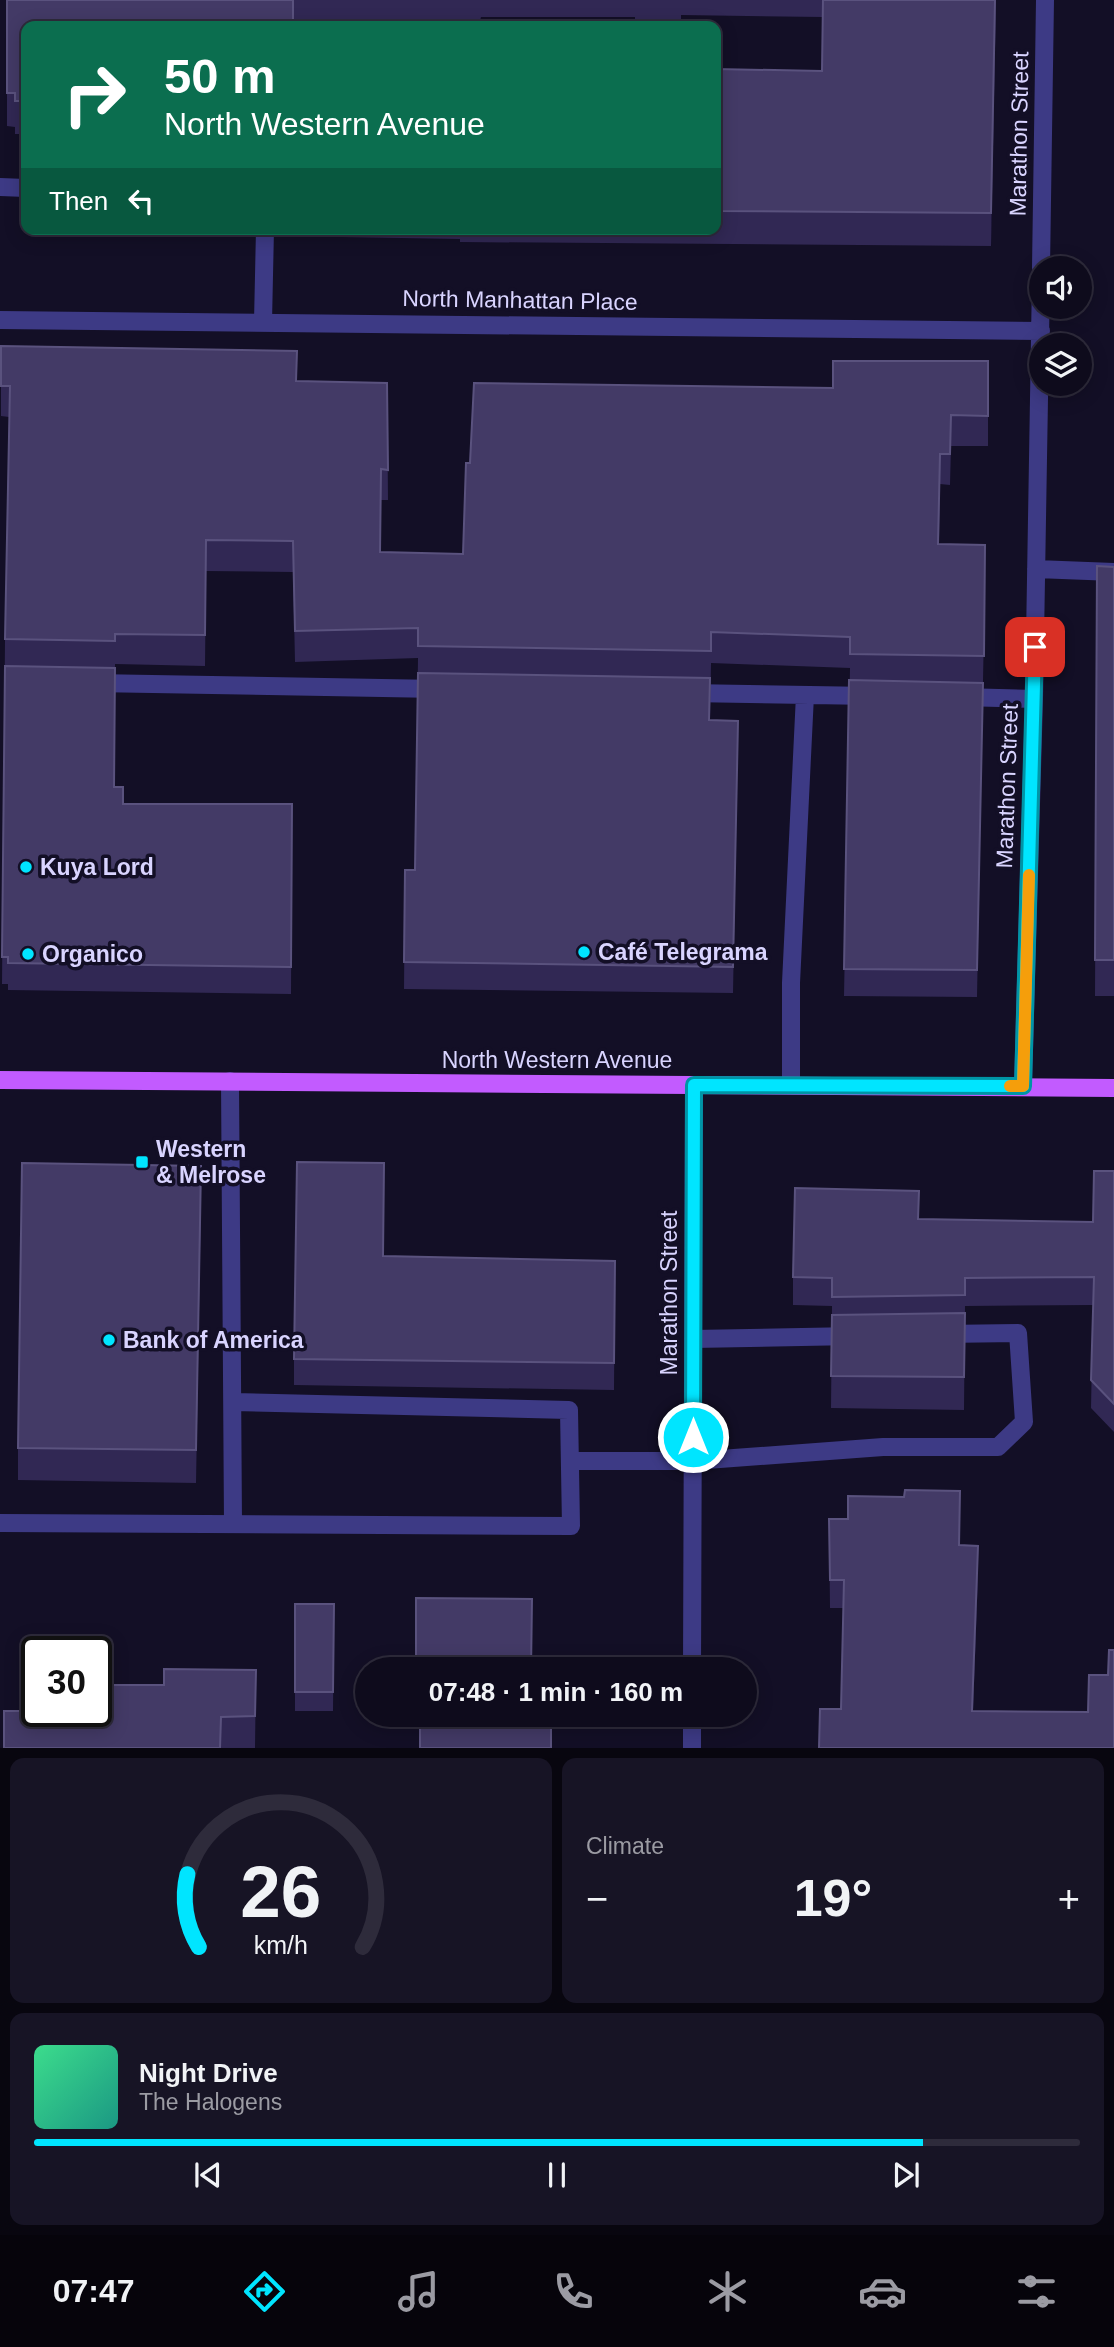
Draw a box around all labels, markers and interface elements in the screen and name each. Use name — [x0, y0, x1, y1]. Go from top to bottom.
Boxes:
icon: right — [49, 49, 140, 140]
text: 50 m — [164, 49, 276, 103]
street label: Marathon Street — [1005, 51, 1033, 217]
text: North Western Avenue — [164, 106, 485, 142]
icon: left — [122, 182, 160, 220]
text: Then — [49, 186, 108, 216]
map controls — [1029, 256, 1092, 396]
button: sound — [1029, 256, 1092, 319]
street label: North Manhattan Place — [402, 285, 638, 315]
button: layers — [1029, 333, 1092, 396]
pin — [1005, 617, 1065, 677]
icon: arrive — [1016, 628, 1054, 666]
street label: Marathon Street — [991, 703, 1023, 869]
place label: Kuya Lord — [40, 854, 154, 880]
marker: Kuya Lord — [18, 859, 34, 875]
place label: Café Telegrama — [598, 939, 768, 965]
place label: Organico — [42, 941, 143, 967]
marker: Café Telegrama — [576, 944, 592, 960]
marker: Organico — [20, 946, 36, 962]
street label: North Western Avenue — [442, 1047, 672, 1073]
place label: Western & Melrose — [156, 1136, 266, 1188]
marker: Western & Melrose — [134, 1154, 150, 1170]
street label: Marathon Street — [656, 1210, 682, 1375]
place label: Bank of America — [123, 1327, 304, 1353]
marker: Bank of America — [101, 1332, 117, 1348]
position arrow — [656, 1400, 730, 1474]
speed limit sign: 30 — [21, 1636, 112, 1727]
text: 07:48 · 1 min · 160 m — [429, 1677, 683, 1707]
text: Climate — [586, 1833, 664, 1859]
text: 26 — [241, 1851, 321, 1932]
text: 19° — [794, 1869, 872, 1927]
text: − — [586, 1878, 608, 1920]
text: + — [1058, 1878, 1080, 1920]
text: km/h — [254, 1930, 308, 1958]
text: Night Drive — [139, 2058, 278, 2088]
text: The Halogens — [139, 2089, 282, 2115]
icon: previous — [189, 2156, 227, 2194]
icon: pause — [538, 2156, 576, 2194]
icon: next — [887, 2156, 925, 2194]
icon: directions — [240, 2267, 289, 2316]
icon: music — [394, 2267, 443, 2316]
icon: phone — [549, 2267, 598, 2316]
icon: climate — [703, 2267, 752, 2316]
icon: car — [858, 2267, 907, 2316]
icon: filters — [1012, 2267, 1061, 2316]
text: 07:47 — [53, 2273, 135, 2309]

